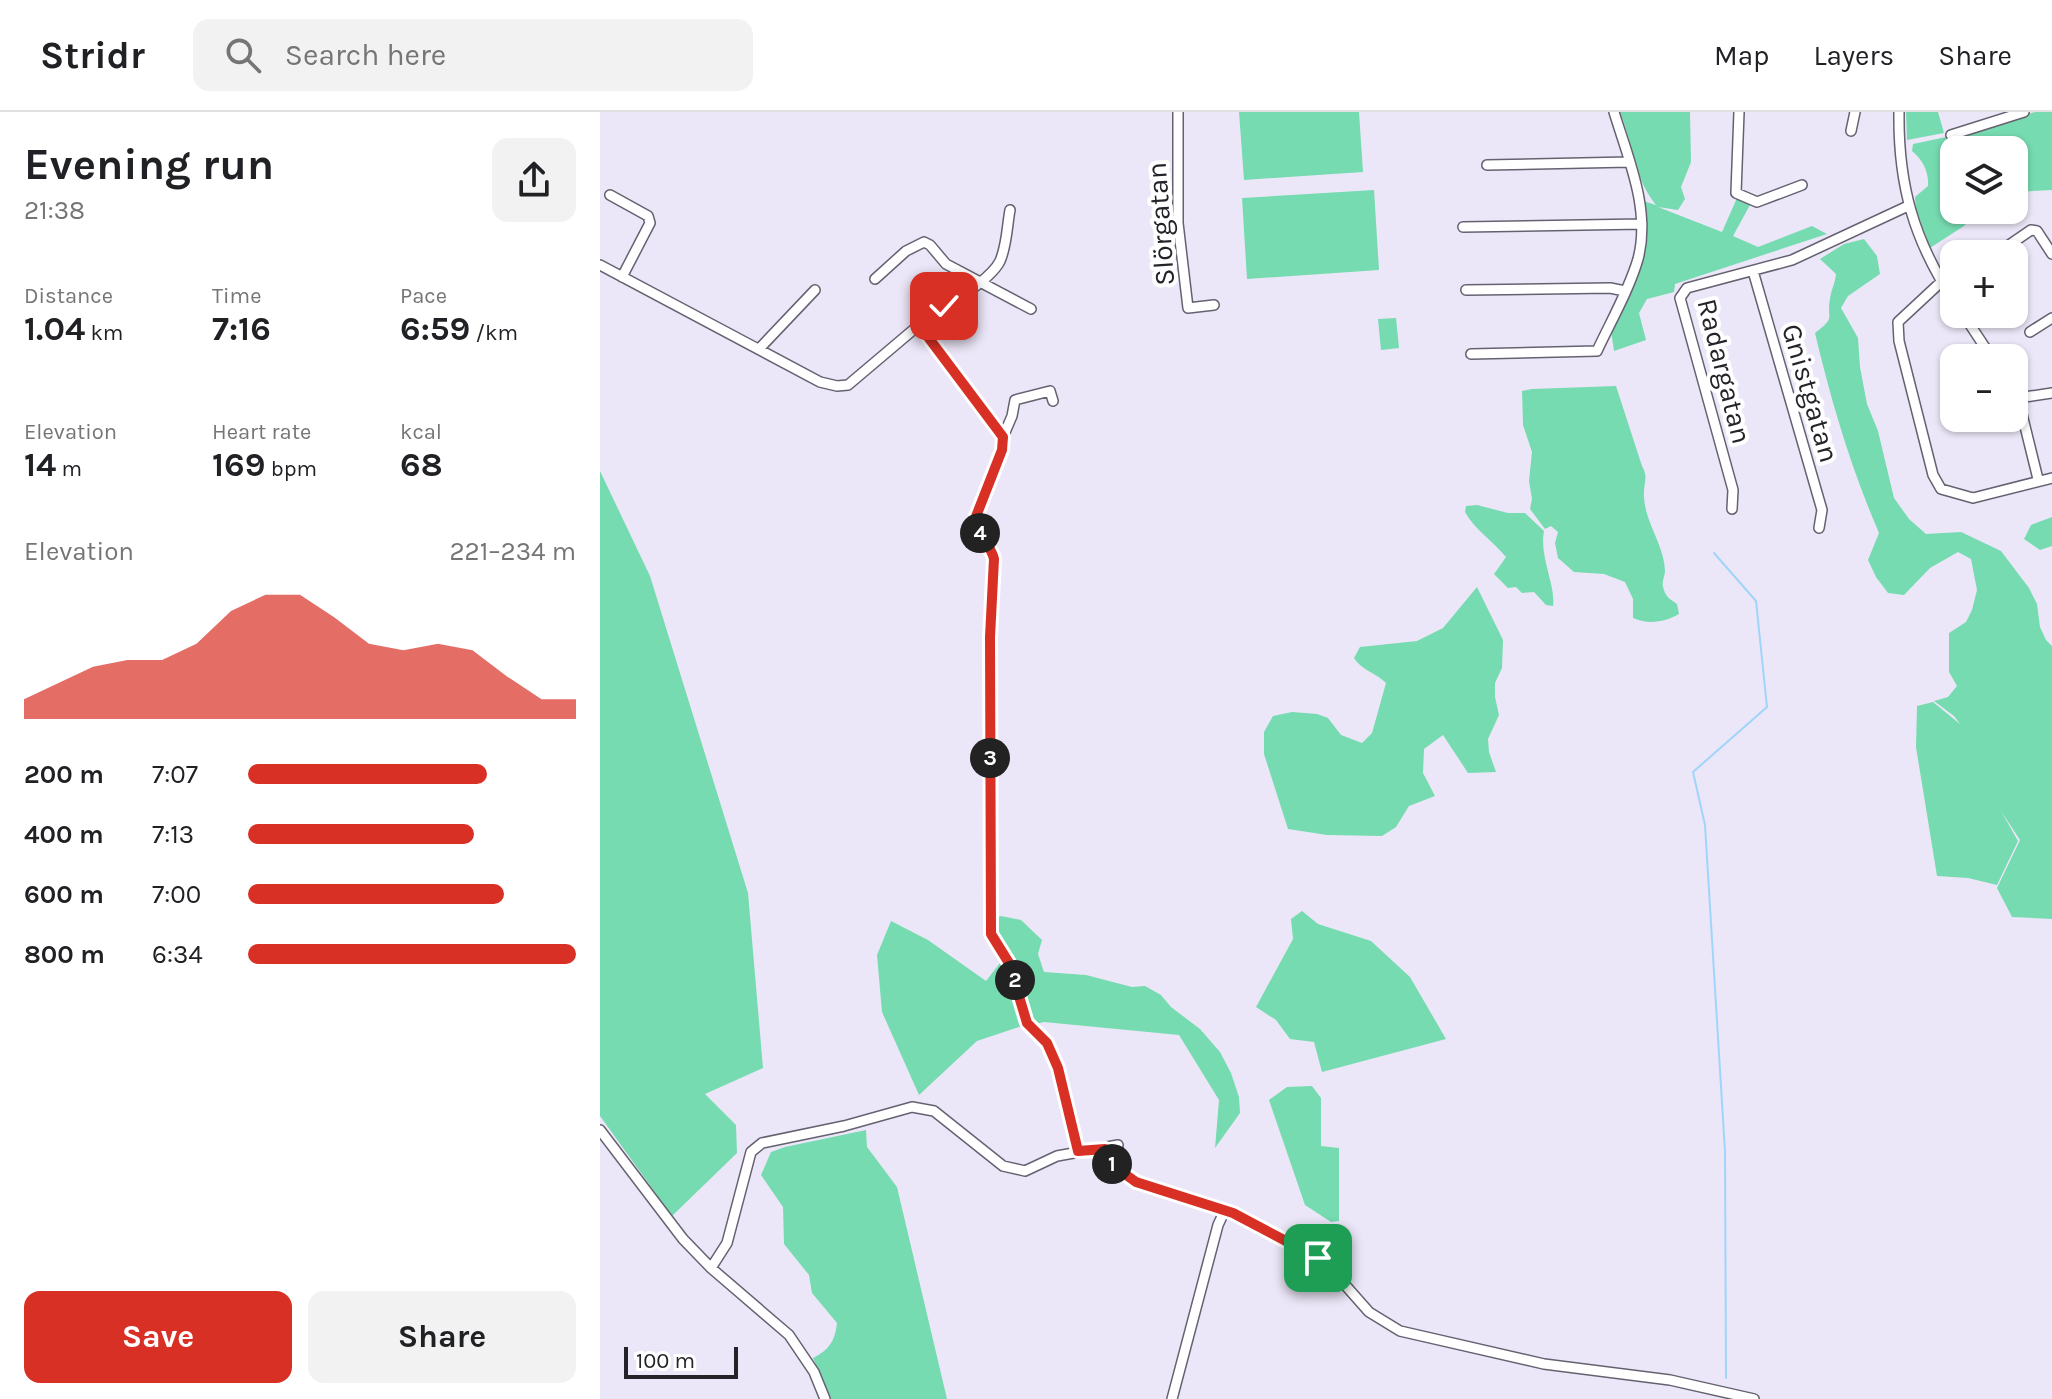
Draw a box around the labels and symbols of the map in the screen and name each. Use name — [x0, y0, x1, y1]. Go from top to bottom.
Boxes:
street label: Slörgatan — [1140, 161, 1181, 287]
pin — [910, 272, 978, 340]
street label: Radargatan — [1691, 295, 1758, 447]
street label: Gnistgatan — [1775, 320, 1846, 466]
pin: 4 — [960, 513, 1000, 553]
pin: 3 — [970, 738, 1010, 778]
pin: 2 — [995, 960, 1035, 1000]
pin: 1 — [1092, 1144, 1132, 1184]
pin — [1284, 1224, 1352, 1292]
scale bar — [624, 1343, 738, 1379]

